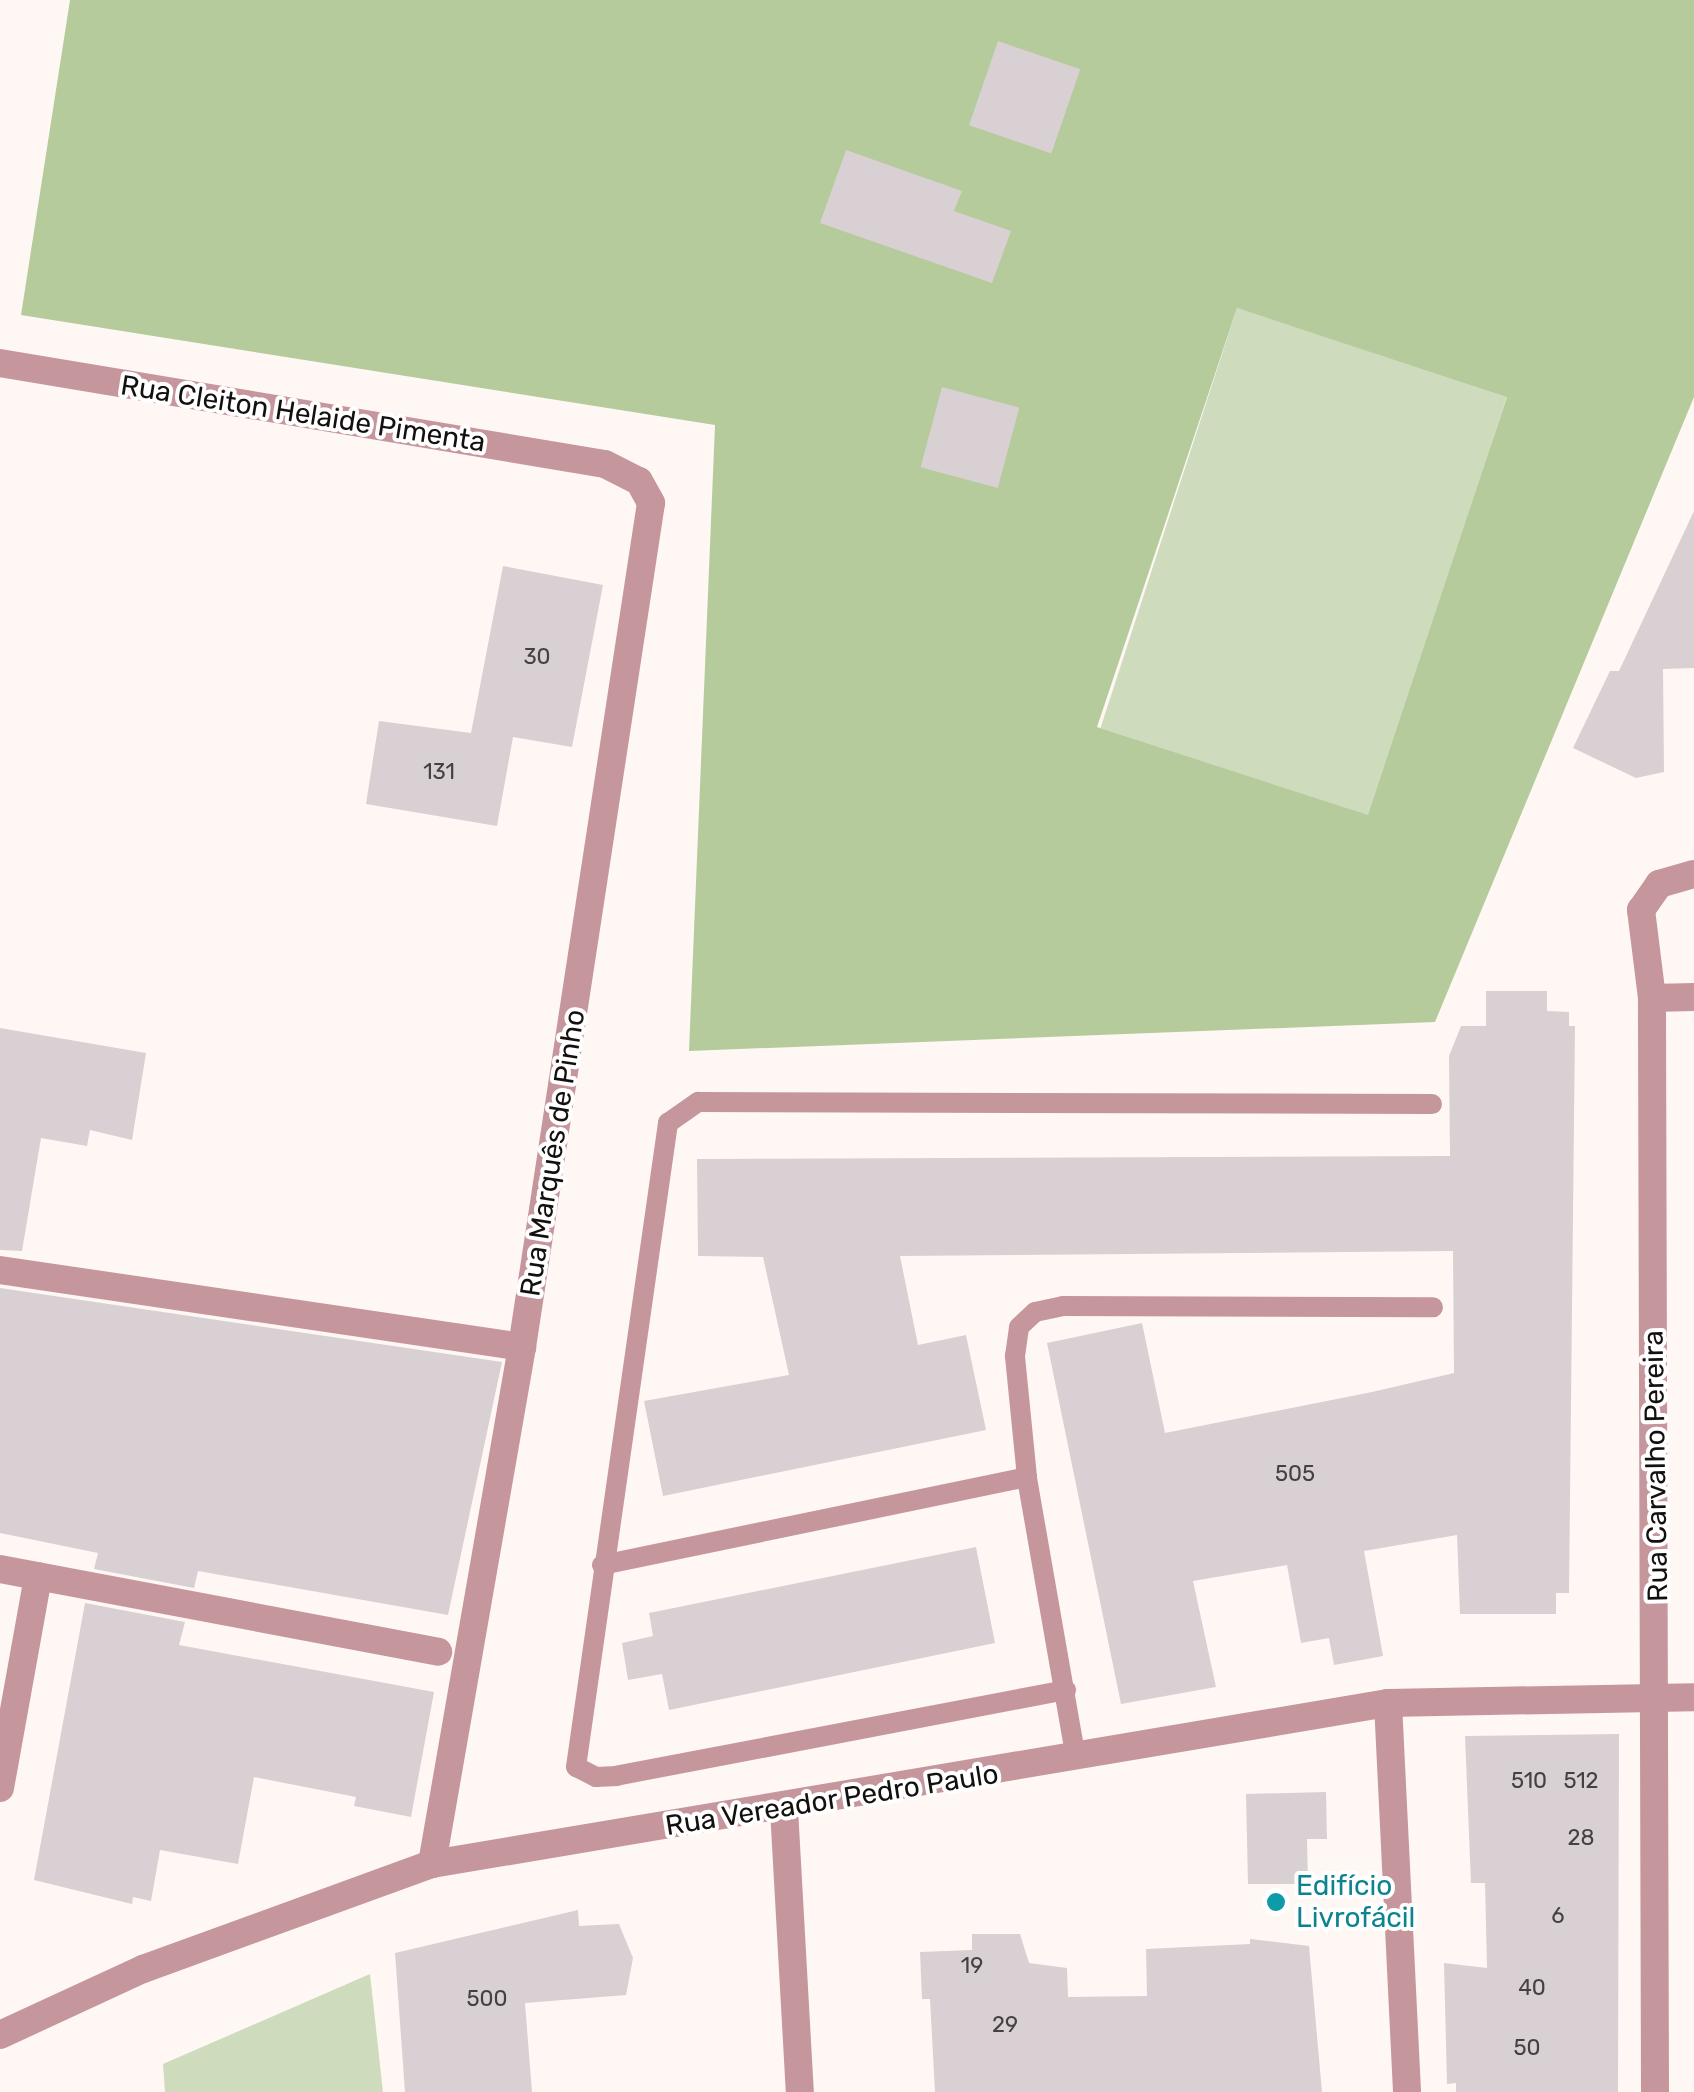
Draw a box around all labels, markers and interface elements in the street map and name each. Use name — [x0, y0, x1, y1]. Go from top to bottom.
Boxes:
street label: Rua Cleiton Helaide Pimenta — [118, 369, 488, 459]
house number: 30 — [523, 644, 551, 670]
house number: 131 — [423, 759, 455, 785]
street label: Rua Marquês de Pinho — [514, 1007, 592, 1299]
street label: Rua Carvalho Pereira — [1637, 1330, 1675, 1602]
house number: 505 — [1275, 1461, 1315, 1487]
street label: Rua Vereador Pedro Paulo — [662, 1757, 1002, 1843]
house number: 510 — [1511, 1768, 1547, 1794]
house number: 512 — [1563, 1768, 1599, 1794]
house number: 28 — [1568, 1825, 1594, 1851]
place label: Edifício Livrofácil — [1296, 1869, 1415, 1935]
marker: Edifício Livrofácil — [1265, 1891, 1287, 1913]
house number: 6 — [1551, 1903, 1565, 1929]
house number: 19 — [961, 1953, 983, 1979]
house number: 40 — [1518, 1975, 1546, 2001]
house number: 500 — [466, 1986, 508, 2012]
house number: 29 — [992, 2012, 1018, 2038]
house number: 50 — [1513, 2035, 1541, 2061]

